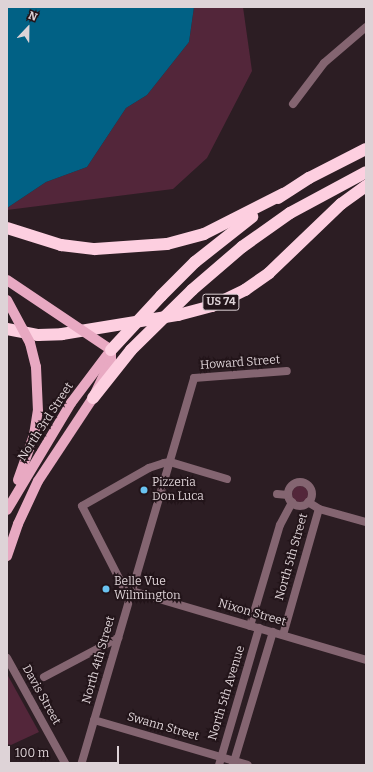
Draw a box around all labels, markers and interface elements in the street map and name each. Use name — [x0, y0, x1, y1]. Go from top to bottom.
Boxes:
north arrow — [8, 8, 48, 48]
text: N — [26, 9, 39, 24]
road number: US 74 — [202, 293, 240, 311]
street label: Howard Street — [199, 353, 281, 373]
street label: North 3rd Street — [15, 380, 77, 464]
place label: Pizzeria Don Luca — [152, 476, 204, 504]
marker: Pizzeria Don Luca — [139, 485, 149, 495]
street label: North 5th Street — [273, 512, 311, 602]
place label: Belle Vue Wilmington — [114, 575, 181, 603]
marker: Belle Vue Wilmington — [101, 584, 111, 594]
street label: Nixon Street — [216, 596, 288, 630]
street label: North 4th Street — [80, 614, 118, 706]
street label: North 5th Avenue — [206, 644, 248, 742]
street label: Davis Street — [19, 662, 63, 728]
street label: Swann Street — [125, 710, 201, 744]
scale bar — [10, 738, 121, 764]
text: 100 m — [15, 746, 49, 760]

